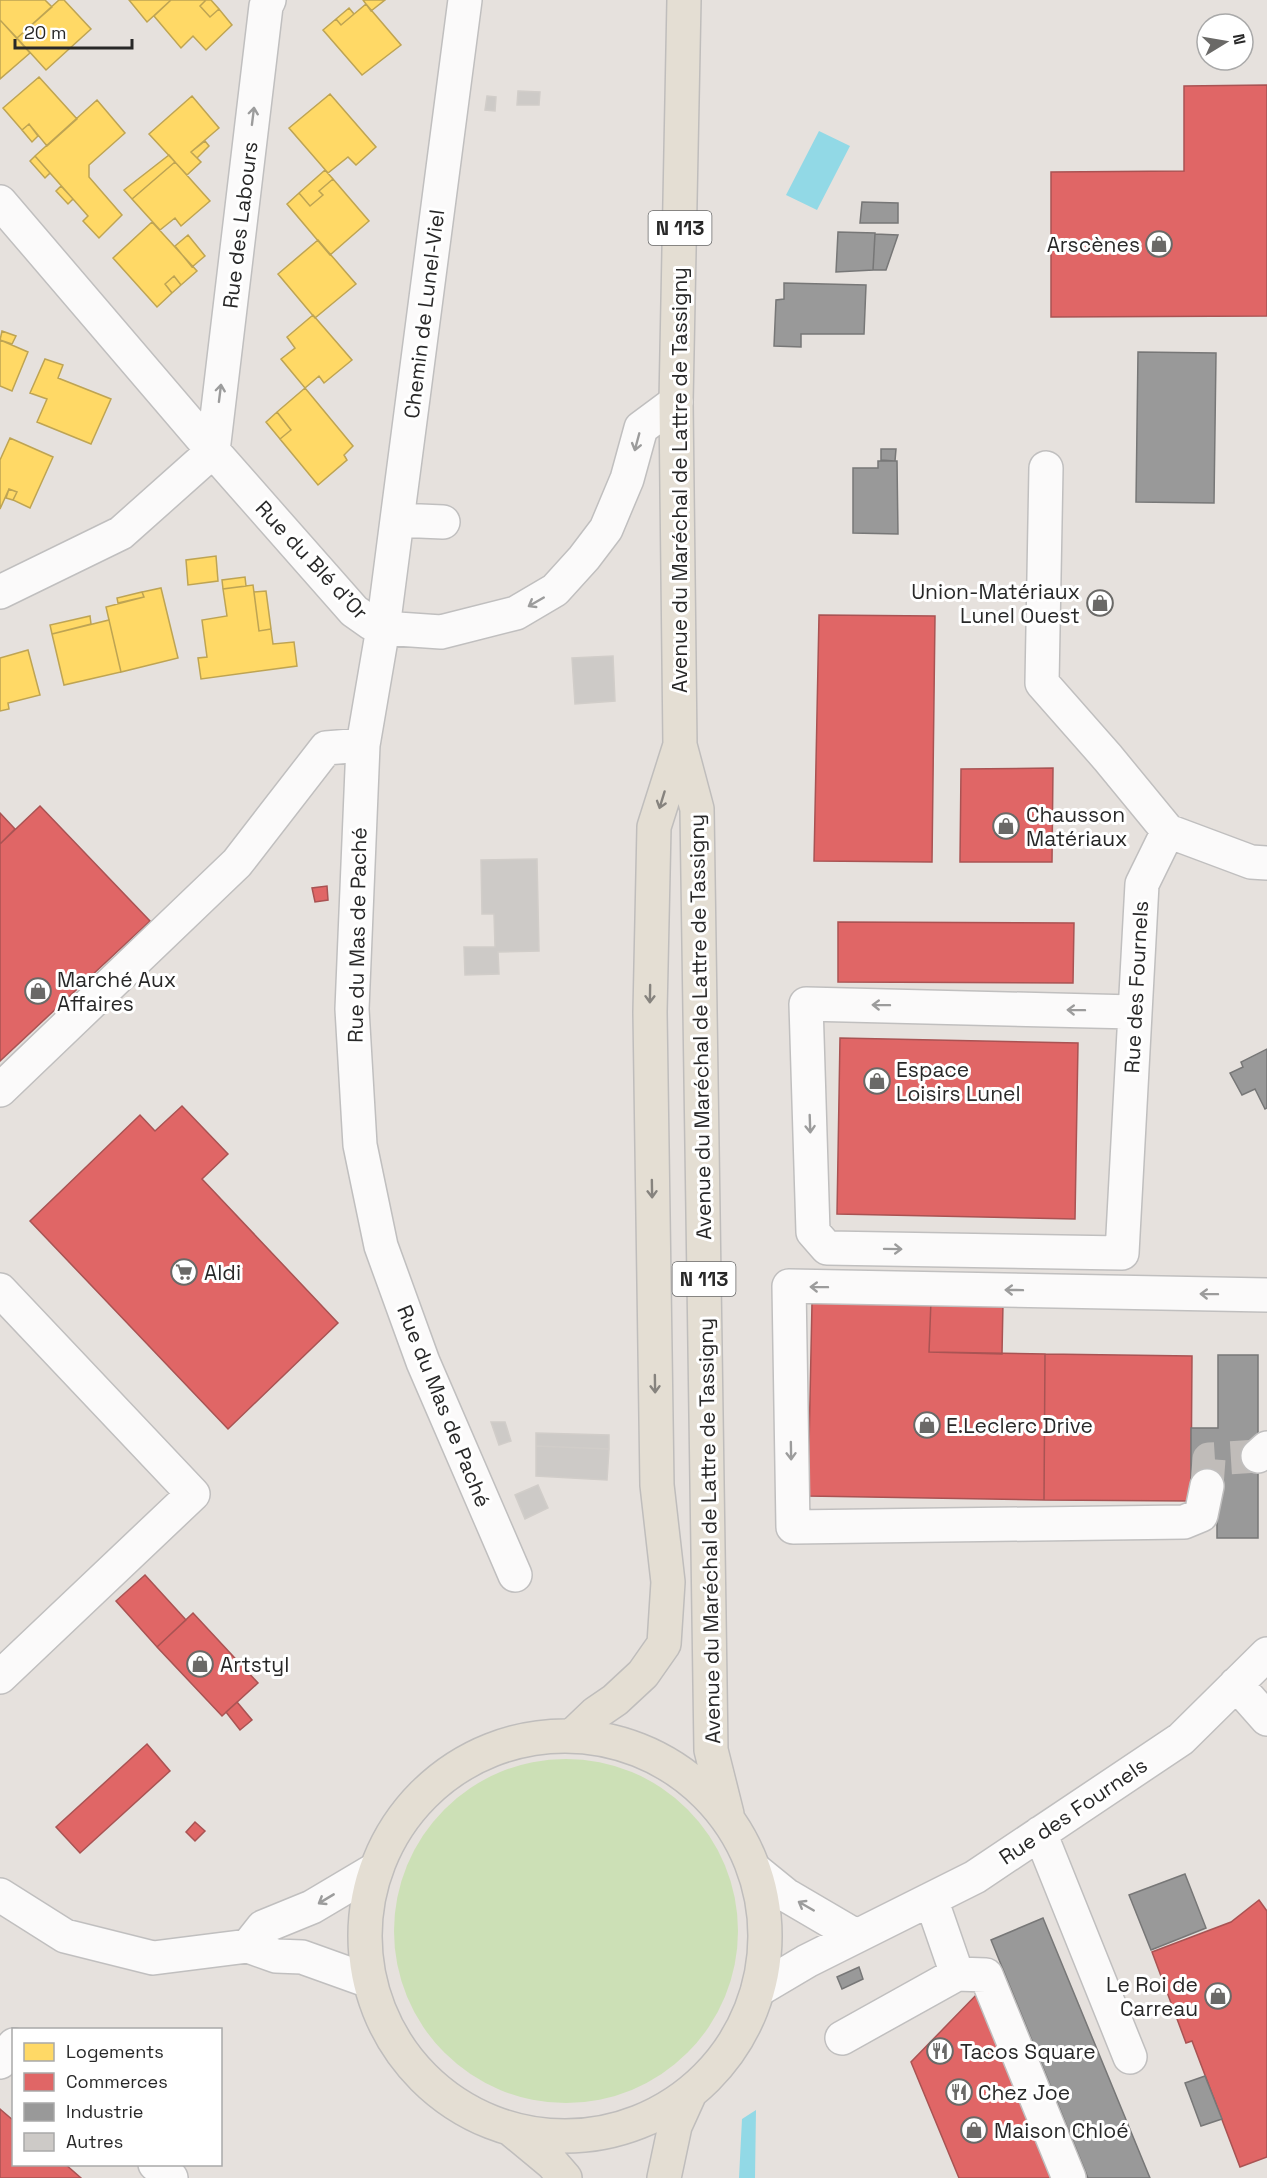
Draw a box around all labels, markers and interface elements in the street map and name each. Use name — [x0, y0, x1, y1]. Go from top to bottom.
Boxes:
scale bar — [15, 12, 132, 50]
north arrow — [1195, 12, 1255, 72]
text: 20 m — [24, 21, 67, 44]
text: N — [1228, 32, 1251, 47]
one-way arrow — [248, 107, 259, 126]
street label: Rue des Labours — [216, 140, 264, 310]
street label: Chemin de Lunel-Viel — [398, 208, 450, 420]
road number: N 113 — [648, 211, 712, 245]
shop icon: Arscènes — [1144, 229, 1174, 259]
place label: Arscènes — [1047, 231, 1140, 258]
street label: Avenue du Maréchal de Lattre de Tassigny — [666, 267, 693, 693]
one-way arrow — [215, 384, 226, 403]
one-way arrow — [631, 432, 642, 451]
street label: Rue du Blé d'Or — [250, 495, 374, 625]
place label: Union-Matériaux Lunel Ouest — [911, 578, 1080, 629]
shop icon: Union-Matériaux Lunel Ouest — [1085, 588, 1115, 618]
one-way arrow — [527, 596, 544, 608]
one-way arrow — [656, 791, 667, 810]
place label: Chausson Matériaux — [1026, 801, 1127, 852]
shop icon: Chausson Matériaux — [991, 811, 1021, 841]
street label: Avenue du Maréchal de Lattre de Tassigny — [683, 814, 717, 1240]
street label: Rue du Mas de Paché — [342, 827, 372, 1043]
street label: Rue des Fournels — [1118, 900, 1154, 1074]
place label: Marché Aux Affaires — [57, 966, 176, 1017]
shop icon: Marché Aux Affaires — [23, 976, 53, 1006]
one-way arrow — [644, 984, 656, 1004]
one-way arrow — [871, 1000, 891, 1011]
one-way arrow — [1066, 1005, 1086, 1016]
place label: Espace Loisirs Lunel — [896, 1056, 1021, 1107]
shop icon: Espace Loisirs Lunel — [862, 1066, 892, 1096]
one-way arrow — [804, 1114, 816, 1134]
one-way arrow — [646, 1179, 658, 1199]
one-way arrow — [882, 1243, 902, 1255]
supermarket icon: Aldi — [169, 1257, 199, 1287]
place label: Aldi — [204, 1259, 241, 1286]
road number: N 113 — [672, 1262, 736, 1296]
one-way arrow — [809, 1281, 829, 1292]
one-way arrow — [1004, 1284, 1024, 1296]
one-way arrow — [1199, 1288, 1219, 1299]
street label: Rue du Mas de Paché — [391, 1301, 497, 1511]
street label: Avenue du Maréchal de Lattre de Tassigny — [692, 1318, 726, 1744]
one-way arrow — [649, 1374, 661, 1394]
shop icon: E.Leclerc Drive — [912, 1410, 942, 1440]
place label: E.Leclerc Drive — [946, 1412, 1093, 1439]
one-way arrow — [786, 1441, 797, 1461]
shop icon: Artstyl — [185, 1649, 215, 1679]
place label: Artstyl — [220, 1651, 289, 1678]
street label: Rue des Fournels — [994, 1751, 1152, 1871]
one-way arrow — [318, 1893, 335, 1905]
one-way arrow — [798, 1900, 815, 1912]
place label: Le Roi de Carreau — [1106, 1971, 1198, 2022]
shop icon: Le Roi de Carreau — [1203, 1981, 1233, 2011]
legend — [12, 2028, 222, 2166]
restaurant icon: Tacos Square — [925, 2036, 955, 2066]
place label: Tacos Square — [960, 2038, 1096, 2065]
text: Logements — [66, 2040, 164, 2063]
text: Commerces — [66, 2070, 168, 2093]
restaurant icon: Chez Joe — [944, 2077, 974, 2107]
place label: Chez Joe — [978, 2079, 1070, 2106]
text: Industrie — [66, 2100, 143, 2123]
shop icon: Maison Chloé — [959, 2115, 989, 2145]
place label: Maison Chloé — [994, 2117, 1129, 2144]
text: Autres — [66, 2130, 123, 2153]

